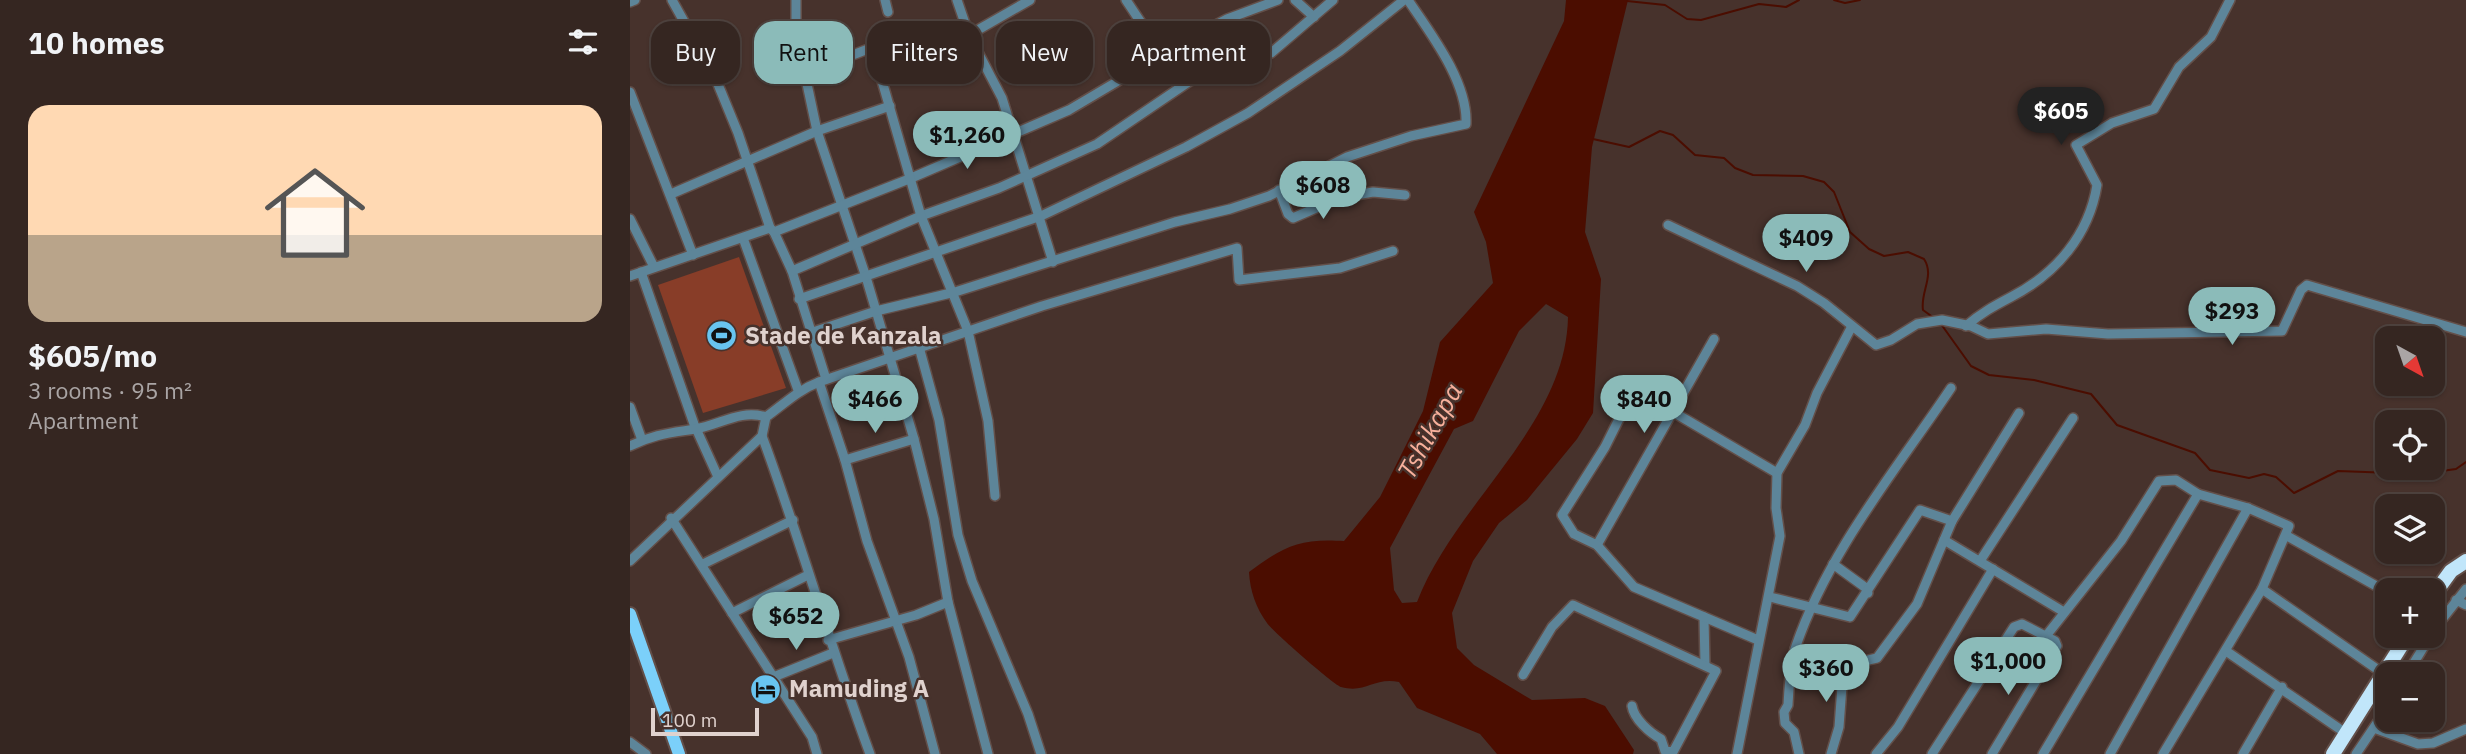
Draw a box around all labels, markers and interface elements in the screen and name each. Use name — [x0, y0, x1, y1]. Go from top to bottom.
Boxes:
chip: Buy — [651, 21, 740, 84]
chip: Rent — [754, 21, 853, 84]
chip: Filters — [867, 21, 982, 84]
chip: New — [996, 21, 1093, 84]
chip: Apartment — [1107, 21, 1270, 84]
text: 10 homes — [28, 23, 165, 62]
icon: filters — [564, 23, 602, 61]
pin: $605 — [2020, 88, 2102, 147]
text: $605 — [2033, 95, 2089, 125]
pin: $1,260 — [910, 111, 1024, 171]
text: $1,260 — [929, 119, 1005, 149]
icon: home — [252, 150, 378, 276]
pin: $608 — [1282, 162, 1364, 221]
text: $608 — [1295, 169, 1351, 199]
pin: $409 — [1765, 215, 1847, 274]
text: $409 — [1778, 222, 1834, 252]
pin: $293 — [2191, 288, 2273, 347]
text: $293 — [2204, 295, 2260, 325]
sports icon: Stade de Kanzala — [705, 319, 739, 353]
place label: Stade de Kanzala — [745, 319, 942, 351]
north arrow — [2375, 326, 2445, 396]
map controls — [2375, 326, 2445, 732]
text: $605/mo — [28, 336, 157, 375]
text: 3 rooms · 95 m² — [28, 375, 192, 405]
pin: $466 — [834, 376, 916, 435]
water label: Tshikapa — [1389, 376, 1469, 485]
pin: $840 — [1603, 376, 1685, 435]
text: $466 — [847, 383, 903, 413]
text: $840 — [1616, 383, 1672, 413]
text: Apartment — [28, 405, 139, 435]
button: locate — [2375, 410, 2445, 480]
button: layers — [2375, 494, 2445, 564]
button: + — [2375, 578, 2445, 648]
pin: $652 — [755, 592, 837, 652]
text: $652 — [768, 600, 824, 630]
pin: $1,000 — [1951, 638, 2065, 697]
pin: $360 — [1785, 644, 1867, 704]
text: $1,000 — [1970, 645, 2046, 675]
text: $360 — [1798, 652, 1854, 682]
button: − — [2375, 662, 2445, 732]
hotel icon: Mamuding A — [749, 672, 783, 706]
place label: Mamuding A — [789, 672, 929, 704]
scale bar — [651, 705, 760, 737]
text: 100 m — [662, 708, 717, 732]

